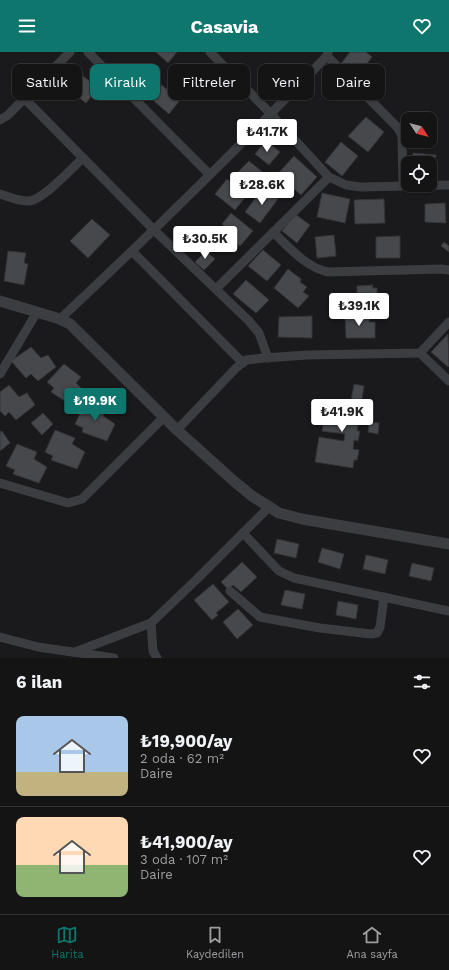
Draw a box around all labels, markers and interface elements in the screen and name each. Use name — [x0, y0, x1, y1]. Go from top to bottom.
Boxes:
icon: menu — [16, 15, 38, 37]
icon: heart — [411, 15, 433, 37]
text: Casavia — [190, 16, 259, 37]
chip: Satılık — [12, 64, 82, 100]
chip: Kiralık — [90, 64, 160, 100]
chip: Filtreler — [168, 64, 250, 100]
chip: Yeni — [258, 64, 314, 100]
chip: Daire — [322, 64, 385, 100]
north arrow — [401, 112, 437, 148]
map controls — [401, 112, 437, 192]
pin: ₺41.7K — [234, 119, 300, 153]
text: ₺41.7K — [246, 124, 288, 139]
button: locate — [401, 156, 437, 192]
pin: ₺28.6K — [229, 172, 295, 206]
text: ₺28.6K — [239, 177, 285, 192]
pin: ₺30.5K — [172, 226, 238, 260]
text: ₺30.5K — [182, 231, 228, 246]
pin: ₺39.1K — [326, 293, 392, 327]
text: ₺39.1K — [338, 298, 380, 313]
pin: ₺19.9K — [62, 388, 128, 422]
text: ₺19.9K — [73, 393, 117, 408]
pin: ₺41.9K — [309, 399, 375, 433]
text: ₺41.9K — [320, 404, 364, 419]
icon: filters — [411, 671, 433, 693]
text: 6 ilan — [16, 672, 62, 692]
text: ₺19,900/ay — [140, 731, 232, 751]
icon: home — [48, 732, 96, 780]
icon: heart — [411, 745, 433, 767]
text: 2 oda · 62 m² — [140, 751, 224, 766]
text: Daire — [140, 766, 173, 781]
text: ₺41,900/ay — [140, 832, 233, 852]
icon: home — [48, 833, 96, 881]
icon: heart — [411, 846, 433, 868]
text: 3 oda · 107 m² — [140, 852, 228, 867]
text: Daire — [140, 867, 173, 882]
tab: Harita — [51, 924, 84, 961]
tab: Kaydedilen — [186, 924, 244, 961]
tab: Ana sayfa — [346, 924, 398, 961]

